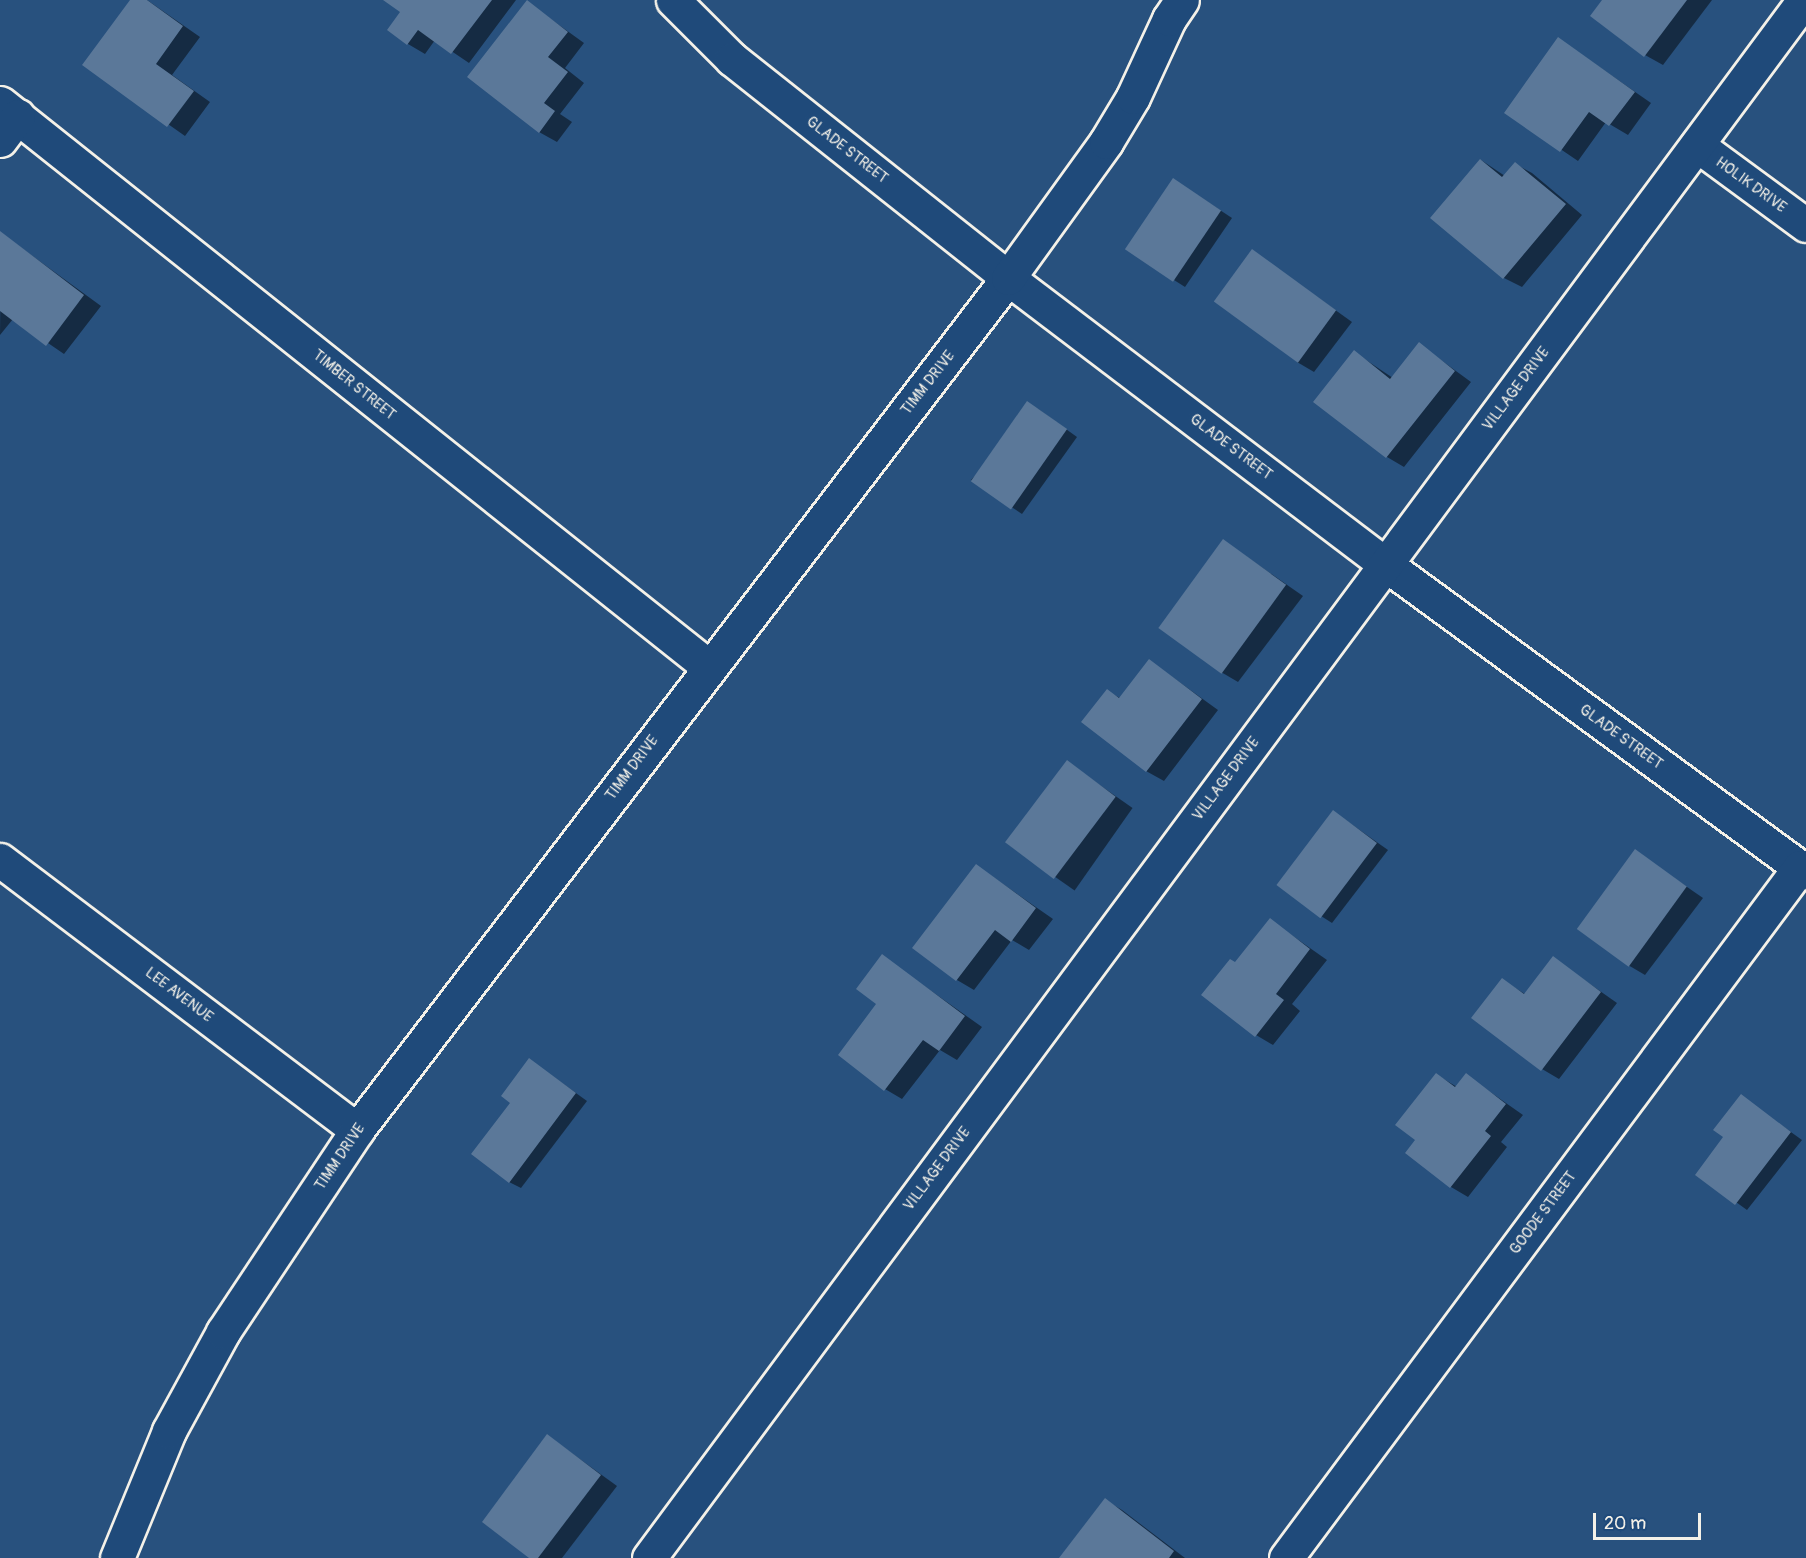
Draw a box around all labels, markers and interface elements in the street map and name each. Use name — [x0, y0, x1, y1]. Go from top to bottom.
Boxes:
street label: GLADE STREET — [803, 113, 891, 187]
street label: HOLIK DRIVE — [1712, 153, 1790, 217]
street label: VILLAGE DRIVE — [1479, 344, 1553, 434]
street label: TIMBER STREET — [309, 346, 399, 424]
street label: TIMM DRIVE — [897, 347, 959, 419]
street label: GLADE STREET — [1186, 410, 1276, 484]
street label: GLADE STREET — [1576, 701, 1666, 773]
street label: TIMM DRIVE — [602, 732, 662, 804]
street label: VILLAGE DRIVE — [1189, 734, 1263, 824]
street label: LEE AVENUE — [142, 964, 216, 1026]
street label: TIMM DRIVE — [311, 1120, 369, 1194]
street label: VILLAGE DRIVE — [900, 1124, 974, 1214]
street label: GOODE STREET — [1506, 1168, 1580, 1258]
scale bar — [1596, 1501, 1704, 1539]
text: 20 m — [1604, 1512, 1646, 1535]

